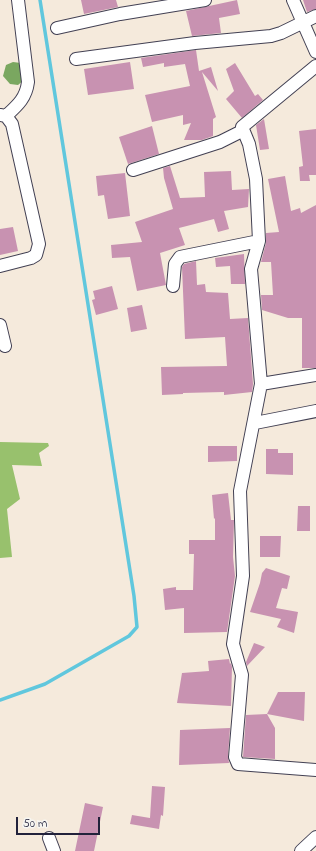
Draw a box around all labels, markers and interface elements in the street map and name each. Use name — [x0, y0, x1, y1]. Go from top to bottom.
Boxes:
scale bar — [18, 809, 102, 835]
text: 50 m — [23, 815, 47, 833]

